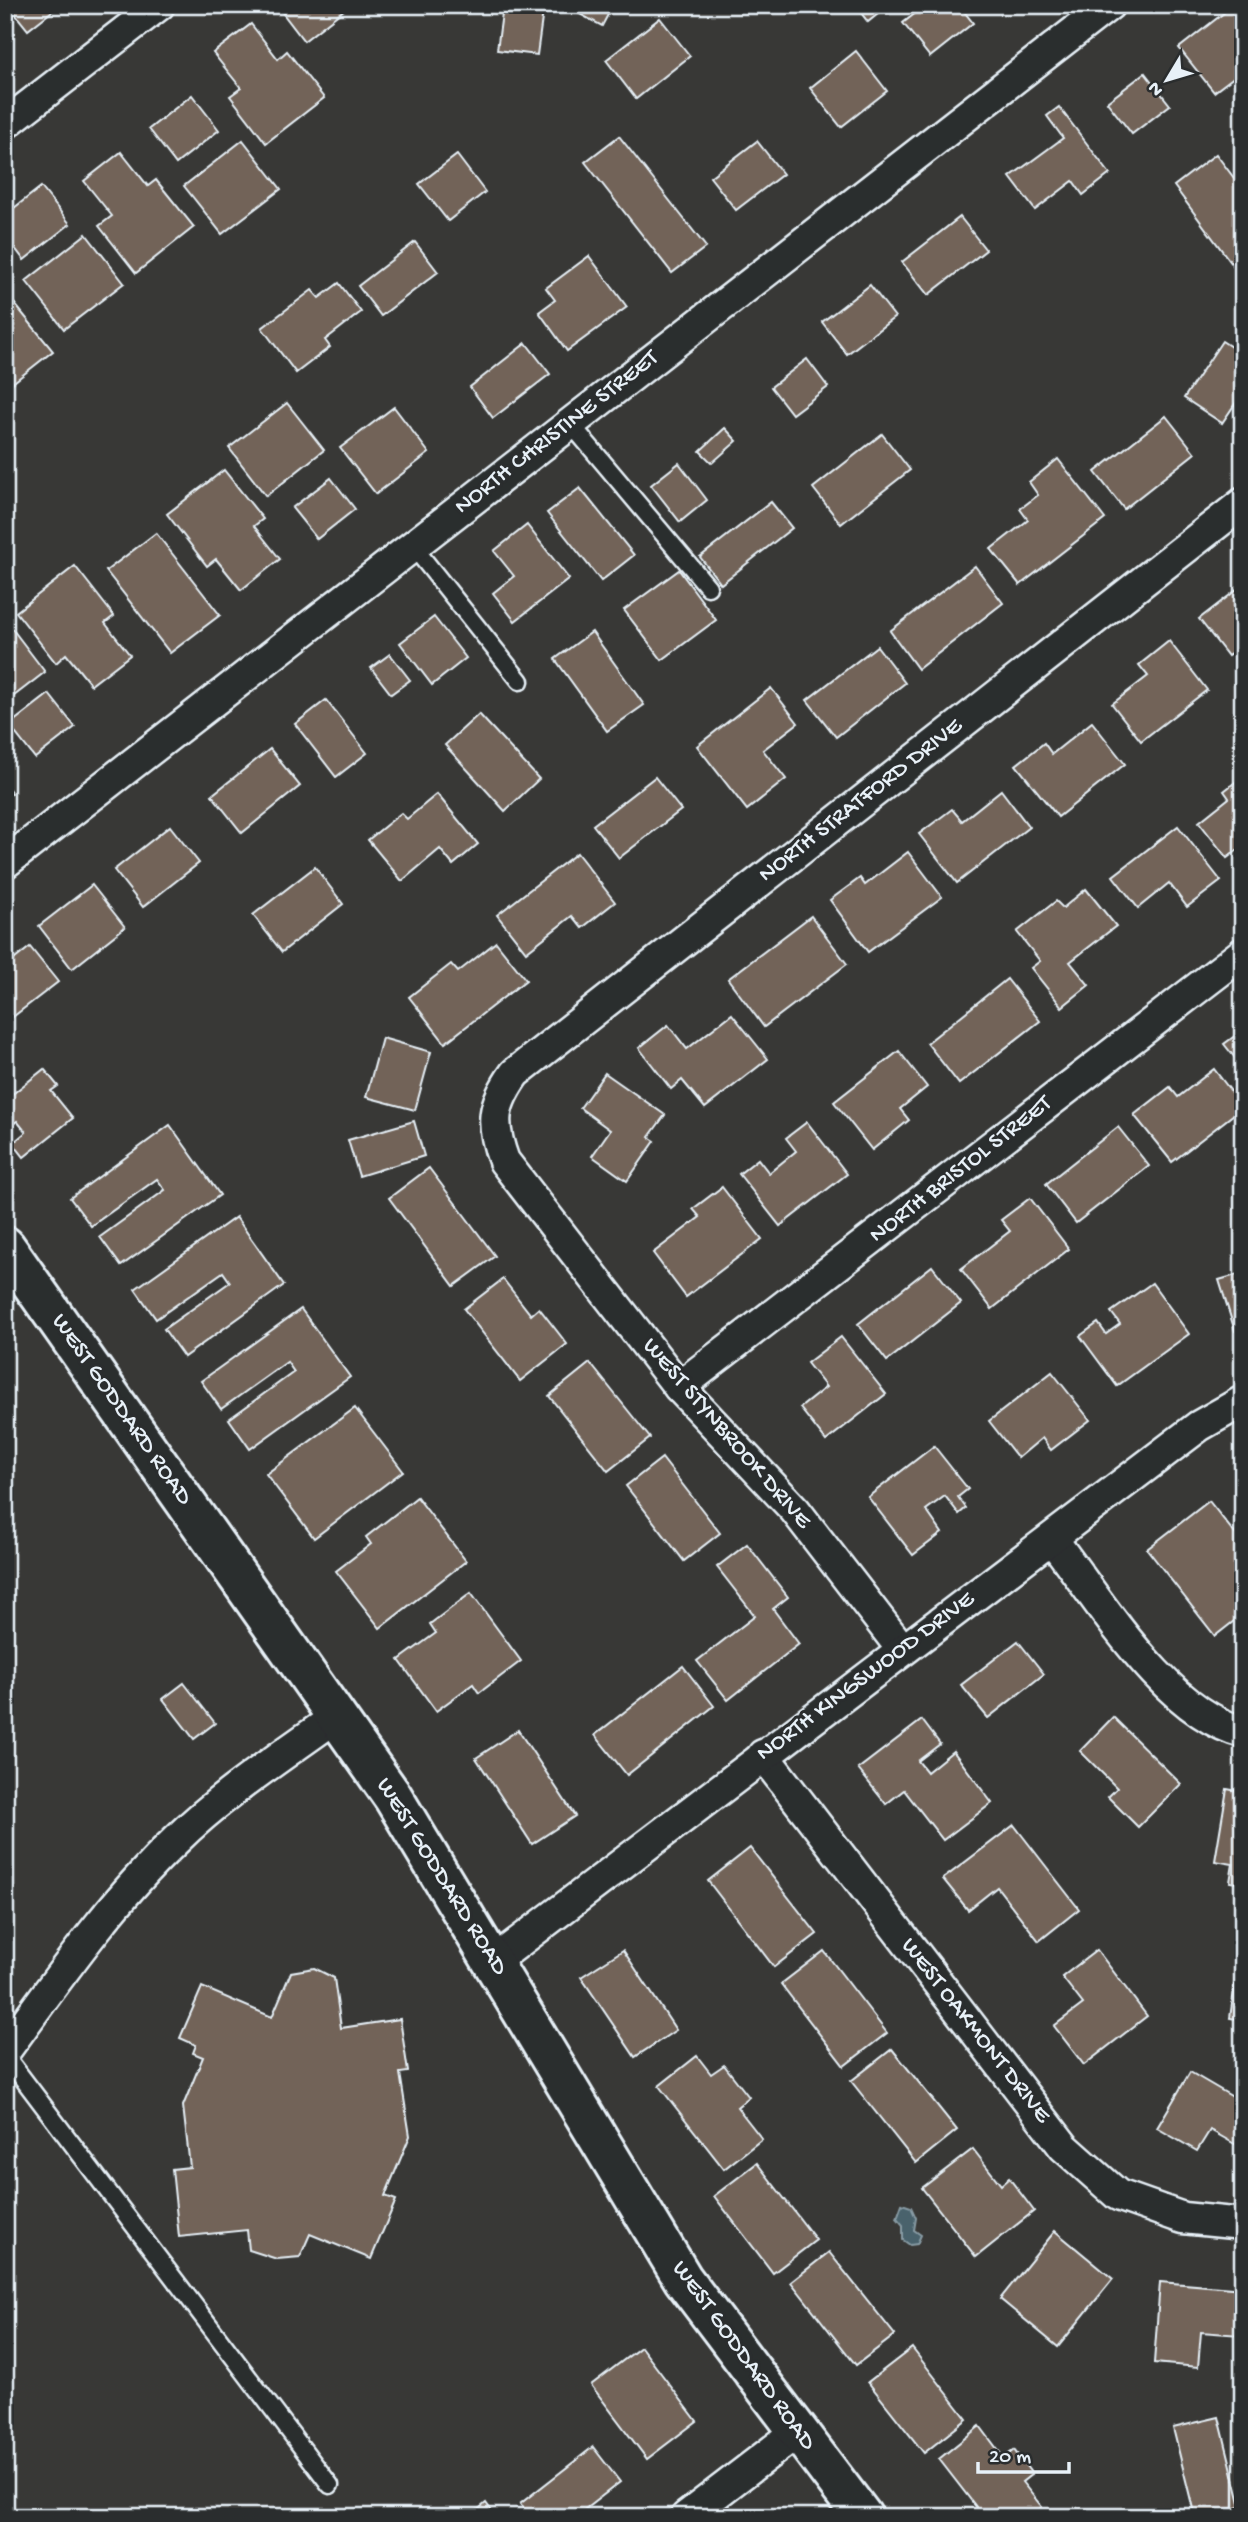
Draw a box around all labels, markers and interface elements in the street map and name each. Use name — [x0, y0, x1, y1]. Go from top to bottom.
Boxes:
north arrow — [1132, 46, 1202, 116]
text: N — [1143, 76, 1169, 100]
street label: NORTH CHRISTINE STREET — [449, 343, 666, 522]
street label: NORTH STRATFORD DRIVE — [753, 712, 969, 890]
street label: NORTH BRISTOL STREET — [864, 1089, 1059, 1250]
street label: WEST GODDARD ROAD — [44, 1309, 198, 1512]
street label: WEST STYNBROOK DRIVE — [635, 1333, 818, 1536]
street label: NORTH KINGSWOOD DRIVE — [751, 1585, 981, 1768]
street label: WEST GODDARD ROAD — [369, 1773, 514, 1981]
street label: WEST OAKMONT DRIVE — [894, 1933, 1057, 2130]
street label: WEST GODDARD ROAD — [665, 2256, 822, 2457]
scale bar — [978, 2431, 1070, 2475]
text: 20 m — [989, 2446, 1031, 2471]

